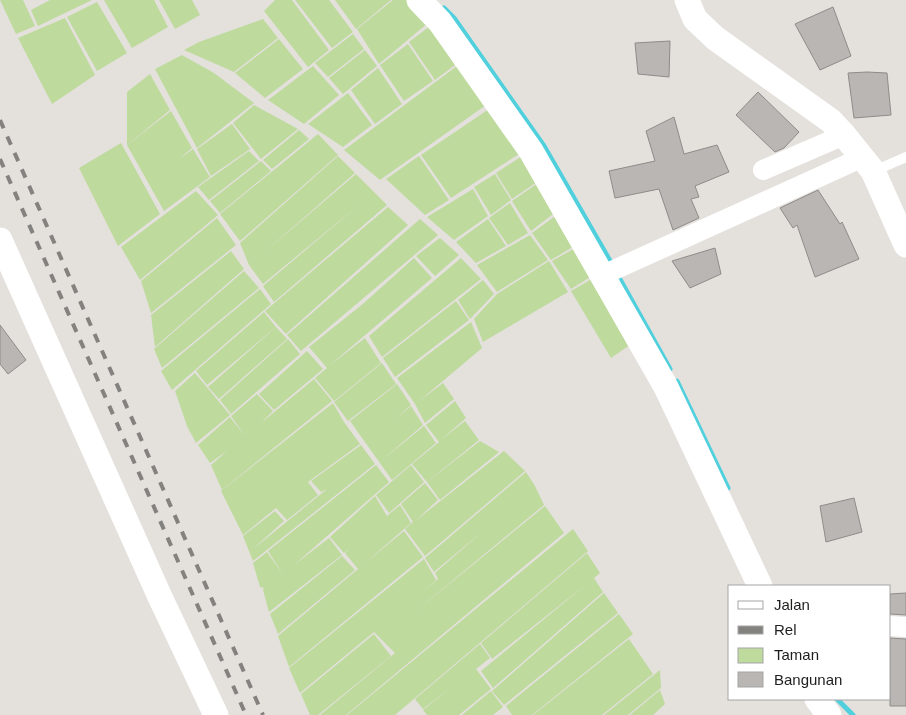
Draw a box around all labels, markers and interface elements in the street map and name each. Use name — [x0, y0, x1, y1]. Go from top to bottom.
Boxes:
legend — [728, 585, 891, 700]
text: Jalan — [774, 596, 810, 613]
text: Rel — [774, 621, 797, 638]
text: Taman — [774, 646, 819, 663]
text: Bangunan — [774, 671, 842, 688]

